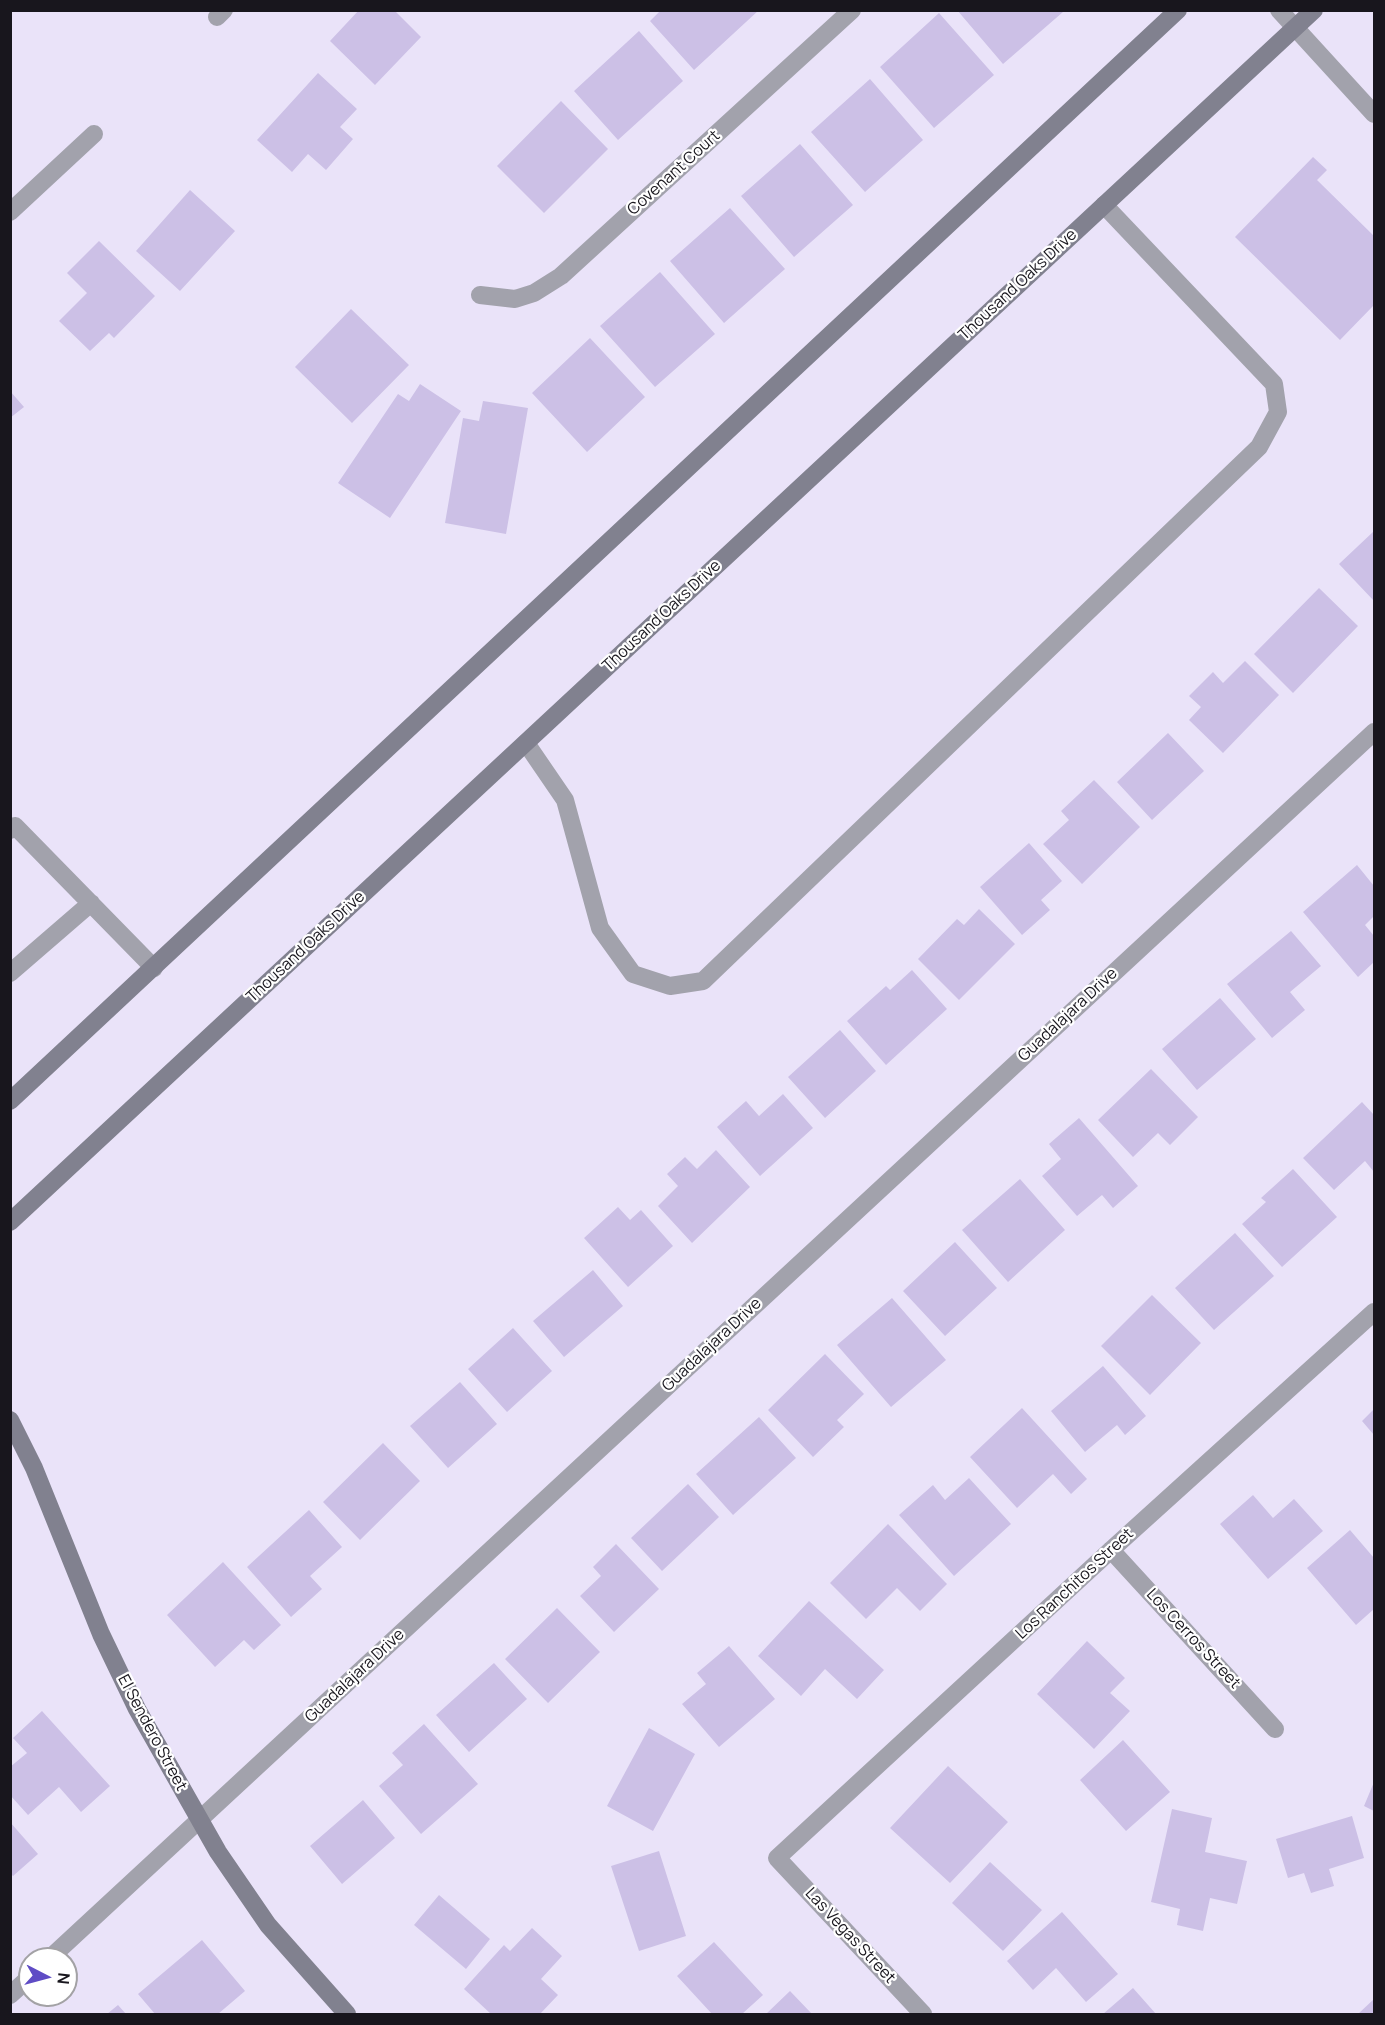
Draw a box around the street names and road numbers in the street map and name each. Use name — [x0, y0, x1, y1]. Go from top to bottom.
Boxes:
street label: Covenant Court — [624, 127, 724, 219]
street label: Thousand Oaks Drive — [955, 225, 1081, 345]
street label: Thousand Oaks Drive — [599, 556, 725, 676]
street label: Thousand Oaks Drive — [243, 887, 369, 1007]
street label: Guadalajara Drive — [1014, 964, 1122, 1066]
street label: Guadalajara Drive — [658, 1294, 766, 1396]
street label: Los Ranchitos Street — [1012, 1525, 1138, 1643]
street label: Los Cerros Street — [1142, 1585, 1244, 1693]
street label: Guadalajara Drive — [301, 1625, 409, 1727]
street label: El Sendero Street — [113, 1672, 191, 1794]
street label: Las Vegas Street — [801, 1884, 899, 1988]

